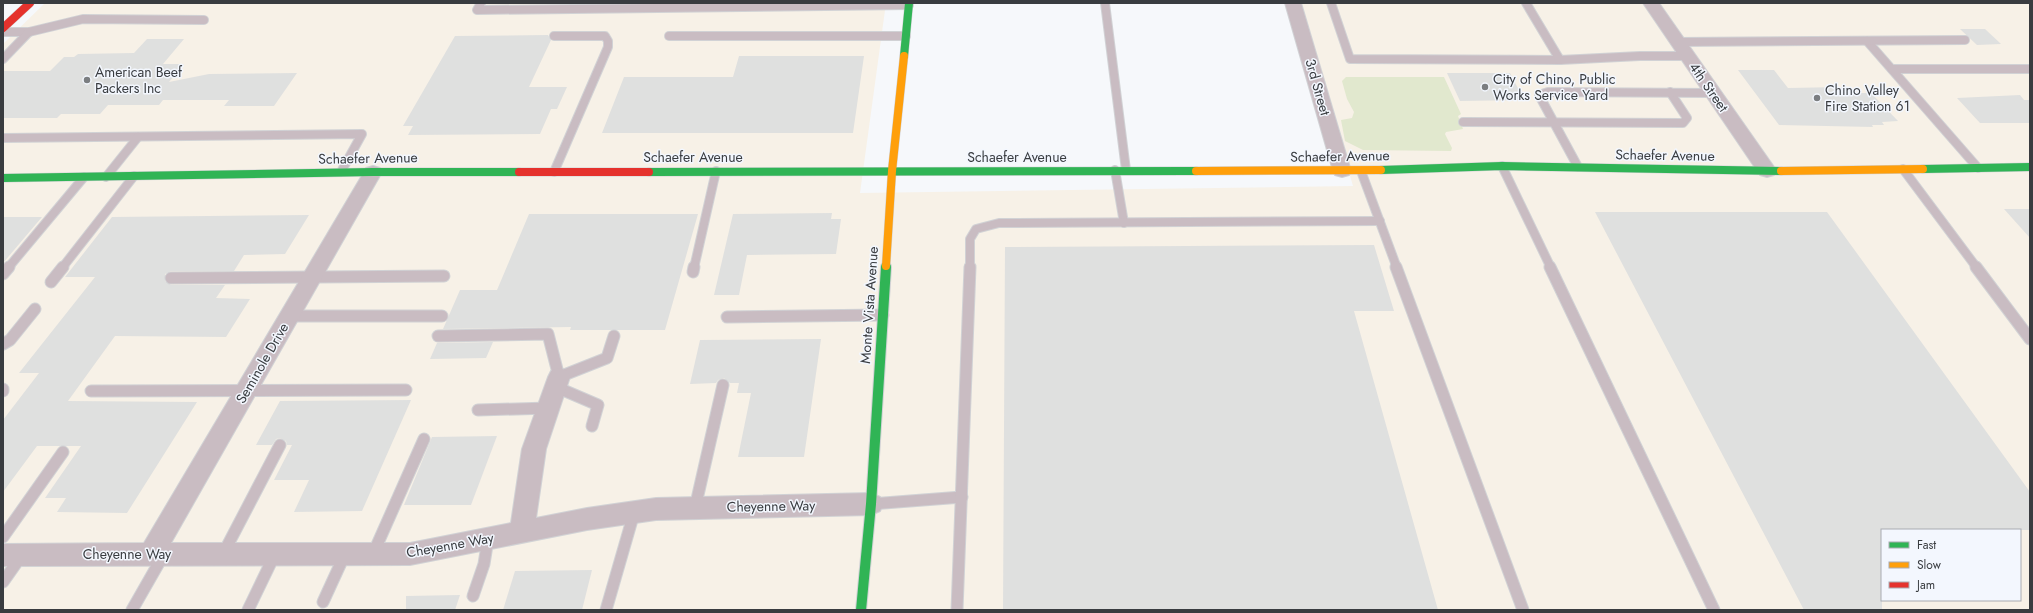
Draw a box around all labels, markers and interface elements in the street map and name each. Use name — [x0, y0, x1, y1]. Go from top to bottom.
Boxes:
street label: 3rd Street — [1300, 56, 1336, 118]
street label: 4th Street — [1685, 58, 1734, 116]
place label: American Beef Packers Inc — [95, 62, 183, 98]
place label: City of Chino, Public Works Service Yard — [1493, 69, 1615, 105]
marker: American Beef Packers Inc — [82, 75, 92, 85]
place label: Chino Valley Fire Station 61 — [1825, 80, 1910, 116]
marker: City of Chino, Public Works Service Yard — [1480, 82, 1490, 92]
marker: Chino Valley Fire Station 61 — [1812, 93, 1822, 103]
street label: Schaefer Avenue — [1615, 144, 1715, 166]
street label: Schaefer Avenue — [1290, 145, 1390, 167]
street label: Schaefer Avenue — [318, 147, 418, 169]
street label: Schaefer Avenue — [643, 147, 743, 167]
street label: Schaefer Avenue — [967, 147, 1067, 167]
street label: Monte Vista Avenue — [855, 246, 883, 364]
street label: Seminole Drive — [231, 319, 293, 407]
street label: Cheyenne Way — [727, 495, 816, 517]
street label: Cheyenne Way — [405, 527, 496, 563]
legend — [1881, 529, 2021, 601]
text: Fast — [1917, 536, 1936, 554]
street label: Cheyenne Way — [83, 544, 172, 564]
text: Slow — [1917, 556, 1942, 574]
text: Jam — [1915, 576, 1935, 594]

